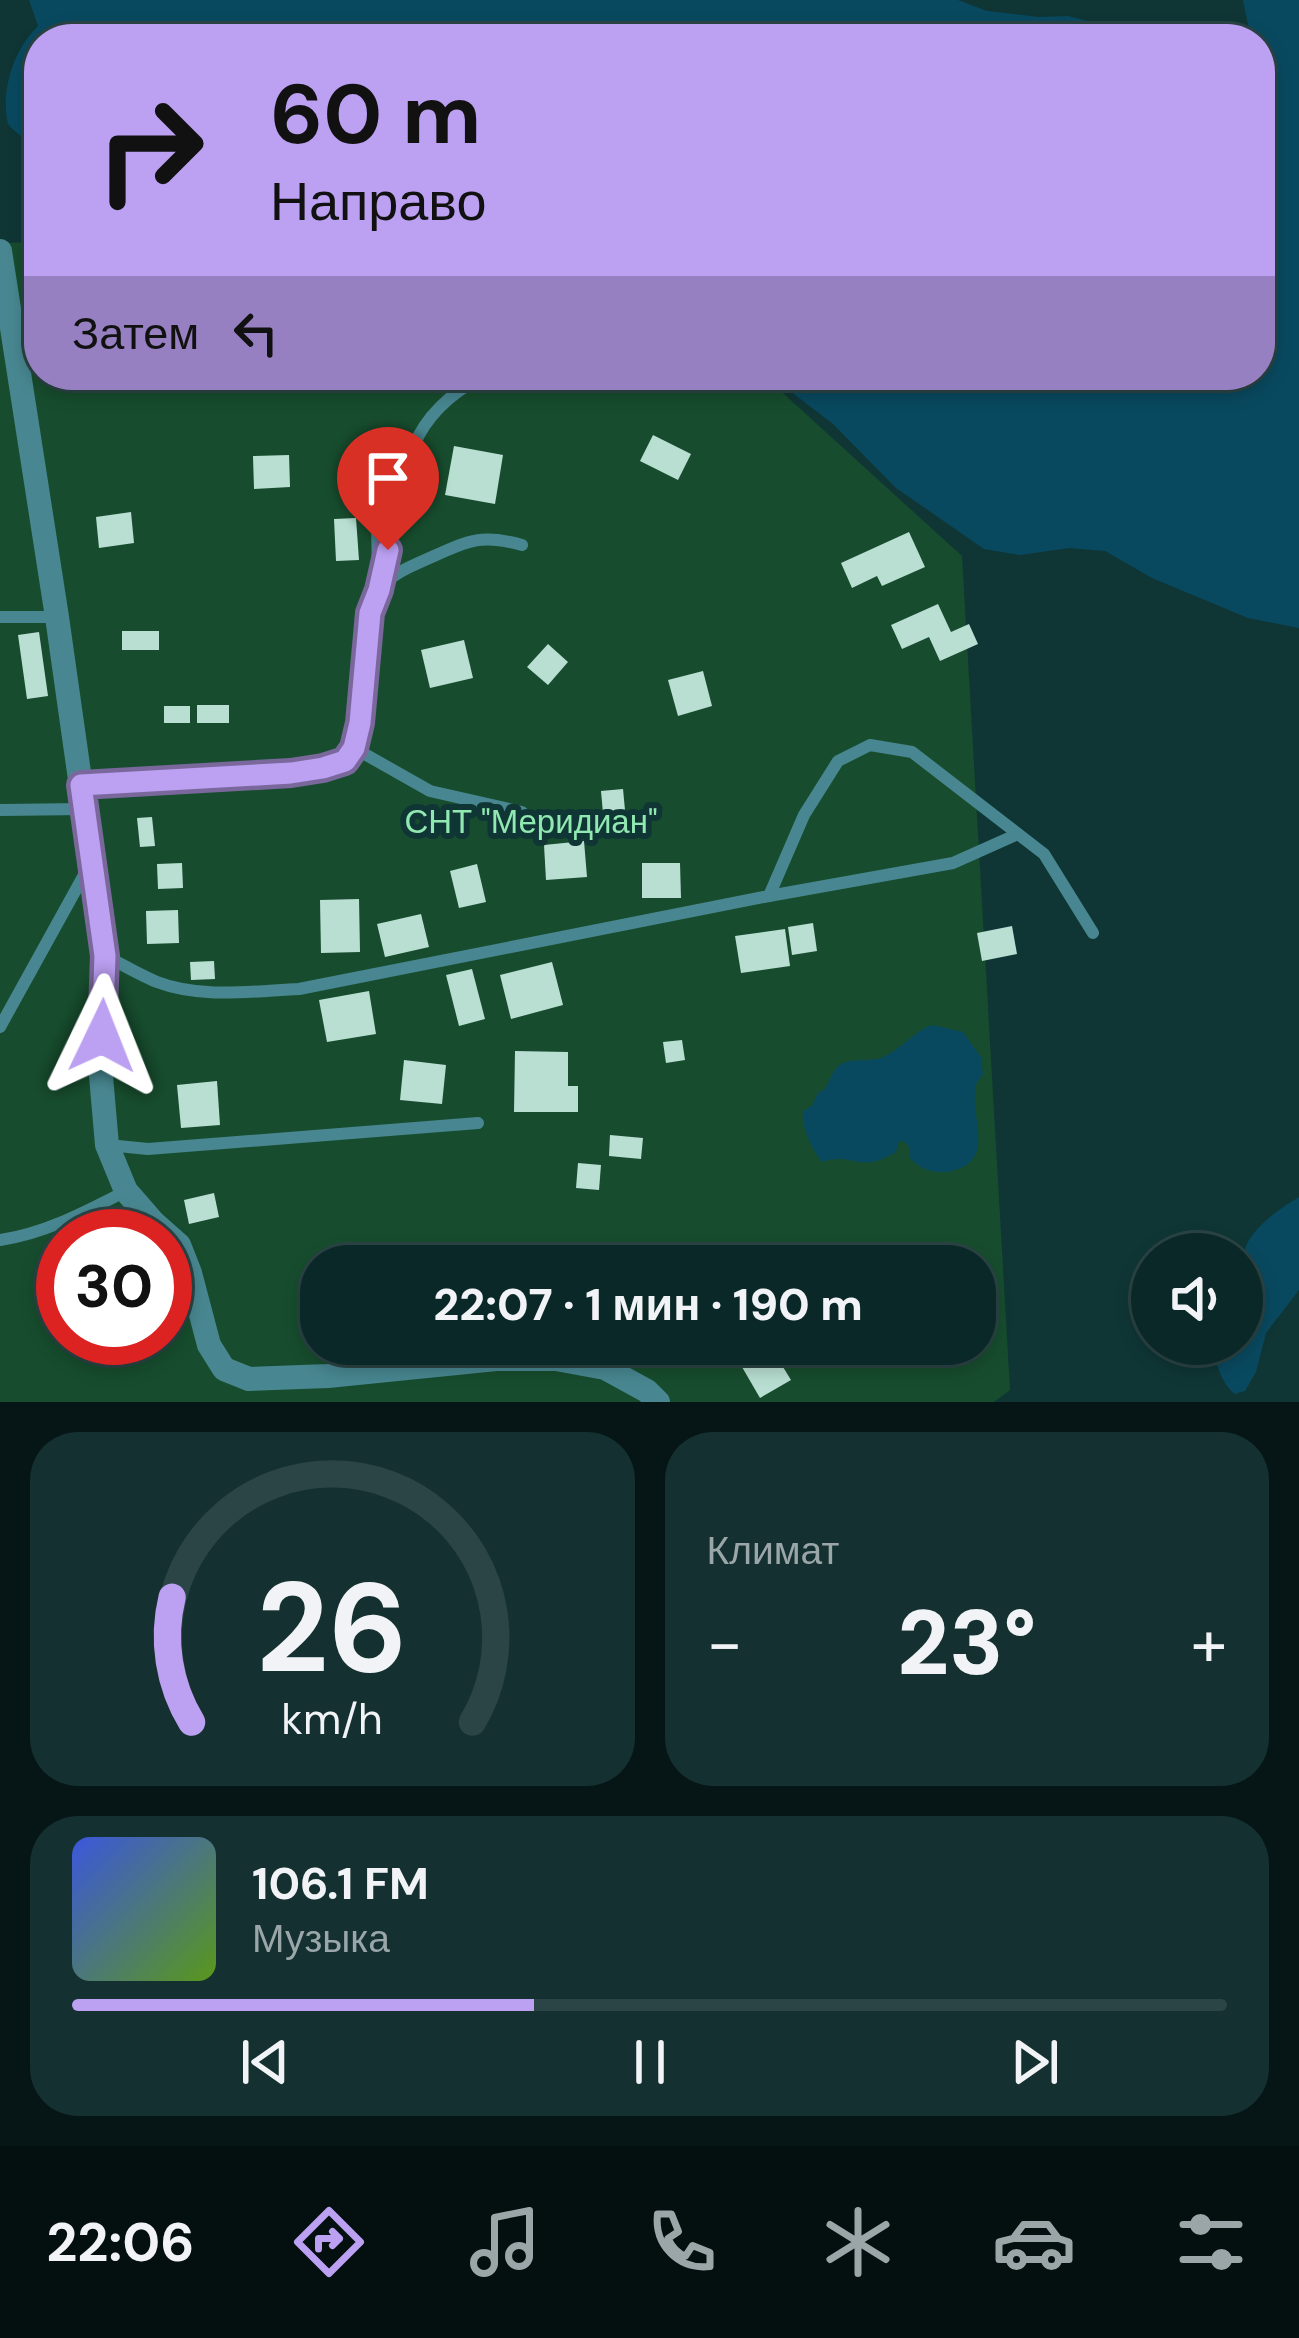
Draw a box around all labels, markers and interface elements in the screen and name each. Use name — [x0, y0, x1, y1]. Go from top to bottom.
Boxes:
text: 60 m — [270, 60, 481, 169]
icon: right — [72, 72, 228, 228]
text: Направо — [270, 166, 486, 237]
icon: left — [223, 300, 289, 366]
text: Затем — [72, 304, 199, 363]
pin — [337, 427, 439, 550]
icon: arrive — [355, 445, 421, 511]
park label: СНТ "Меридиан" — [404, 800, 658, 843]
position arrow — [39, 973, 165, 1099]
speed limit sign: 30 — [36, 1209, 192, 1365]
map controls — [1131, 1233, 1263, 1365]
button: sound — [1131, 1233, 1263, 1365]
text: 22:07 · 1 мин · 190 m — [433, 1275, 863, 1334]
text: Климат — [707, 1525, 839, 1576]
text: 26 — [257, 1547, 408, 1710]
text: 23° — [897, 1585, 1036, 1702]
text: − — [707, 1601, 743, 1686]
text: + — [1191, 1601, 1227, 1686]
text: km/h — [282, 1691, 383, 1747]
text: 106.1 FM — [252, 1854, 429, 1913]
text: Музыка — [252, 1913, 390, 1964]
icon: previous — [232, 2029, 298, 2095]
icon: pause — [617, 2029, 683, 2095]
icon: next — [1002, 2029, 1068, 2095]
icon: directions — [287, 2200, 371, 2284]
icon: music — [463, 2200, 547, 2284]
icon: phone — [640, 2200, 724, 2284]
icon: climate — [816, 2200, 900, 2284]
icon: car — [992, 2200, 1076, 2284]
icon: filters — [1169, 2200, 1253, 2284]
text: 22:06 — [46, 2207, 194, 2278]

